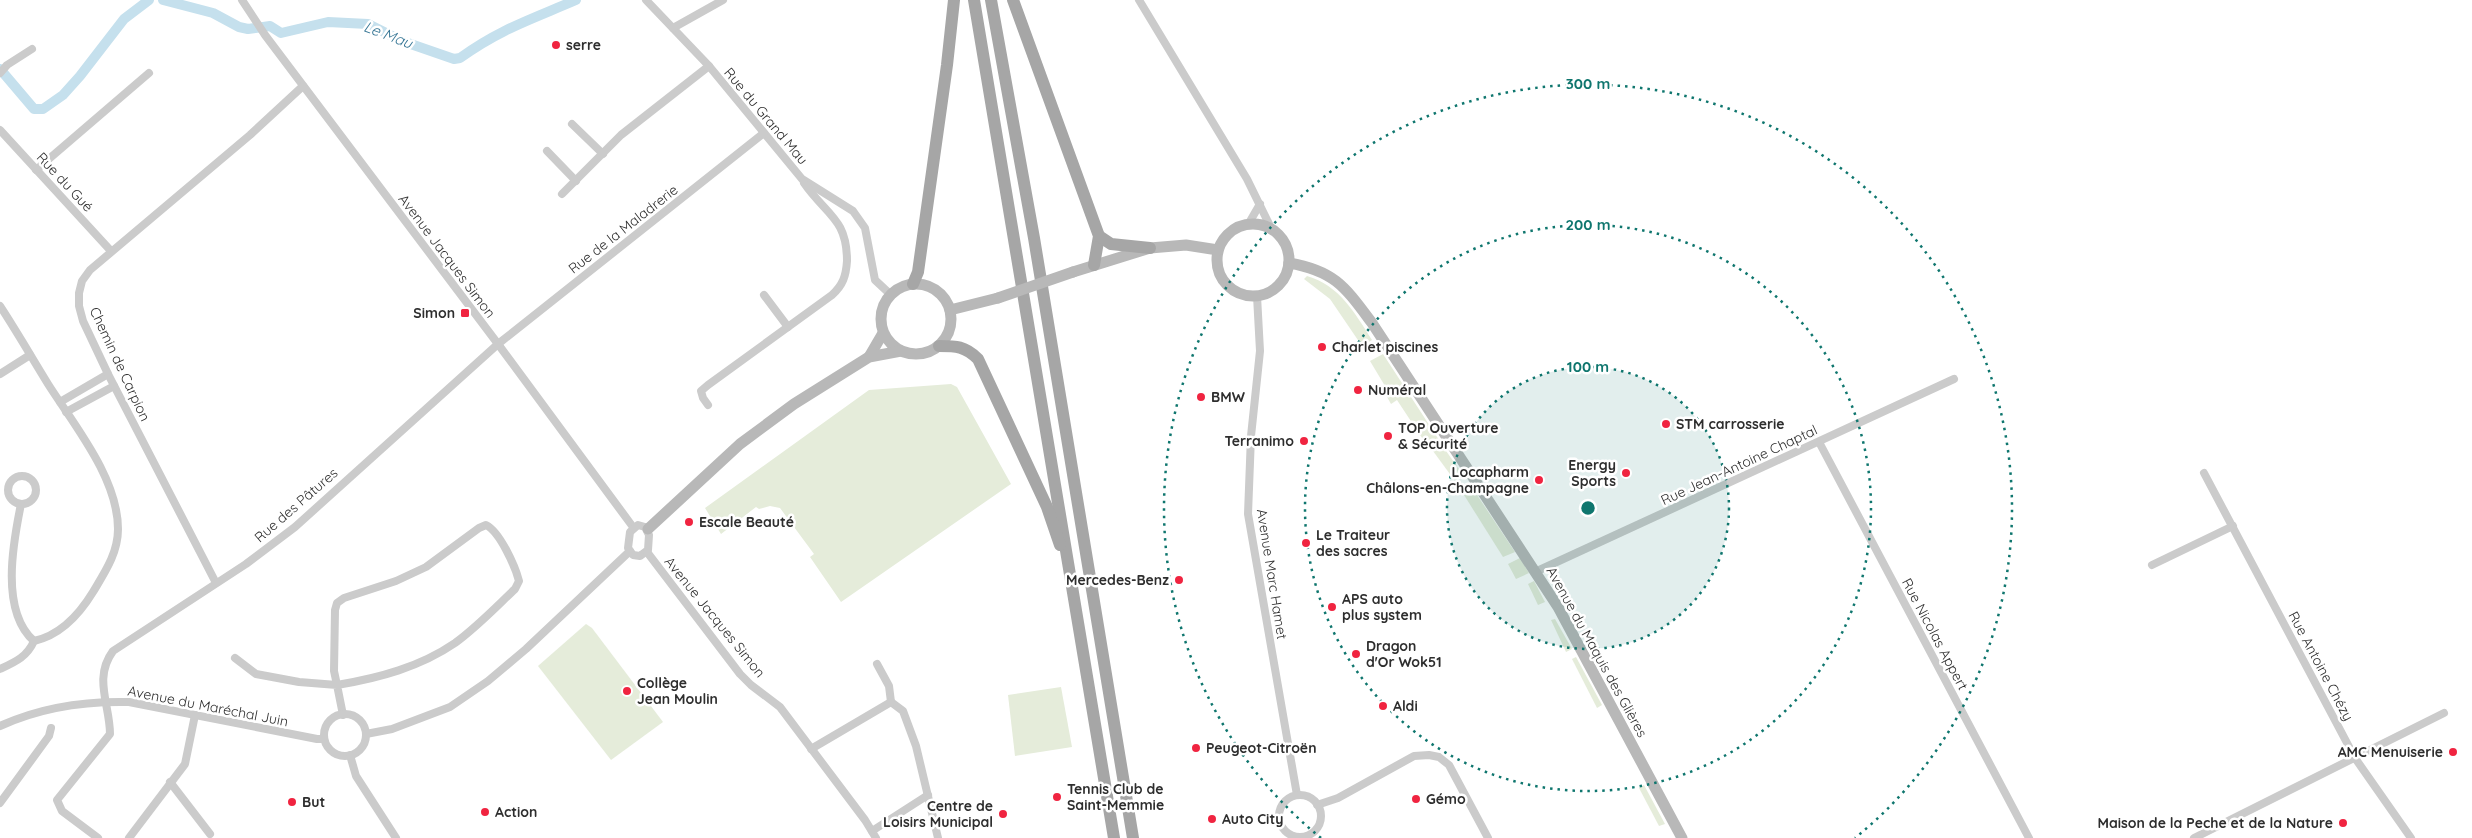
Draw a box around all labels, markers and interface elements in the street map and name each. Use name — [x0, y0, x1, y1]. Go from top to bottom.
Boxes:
water label: Le Mau — [361, 17, 416, 53]
place label: serre — [566, 36, 601, 54]
marker: serre — [550, 39, 562, 51]
street label: Rue du Grand Mau — [720, 64, 812, 168]
text: 300 m — [1566, 74, 1610, 93]
street label: Rue du Gué — [33, 148, 97, 216]
street label: Rue de la Maladrerie — [565, 181, 681, 277]
street label: Avenue Jacques Simon — [395, 191, 499, 321]
text: 200 m — [1566, 215, 1611, 234]
street label: Chemin de Carpion — [86, 304, 154, 424]
place label: Simon — [413, 305, 455, 321]
marker: Simon — [459, 307, 471, 319]
place label: Charlet piscines — [1332, 338, 1438, 356]
marker: Charlet piscines — [1316, 341, 1328, 353]
text: 100 m — [1567, 357, 1609, 376]
place label: Numéral — [1368, 381, 1426, 399]
marker: Numéral — [1352, 384, 1364, 396]
place label: BMW — [1211, 388, 1245, 406]
marker: BMW — [1195, 391, 1207, 403]
place label: STM carrosserie — [1676, 415, 1785, 433]
marker: STM carrosserie — [1660, 418, 1672, 430]
place label: TOP Ouverture & Sécurité — [1398, 419, 1498, 453]
street label: Rue Jean-Antoine Chaptal — [1658, 421, 1820, 509]
marker: TOP Ouverture & Sécurité — [1382, 430, 1394, 442]
place label: Terranimo — [1225, 432, 1294, 450]
marker: Terranimo — [1298, 435, 1310, 447]
place label: Energy Sports — [1568, 456, 1616, 490]
place label: Locapharm Châlons-en-Champagne — [1366, 463, 1529, 497]
street label: Rue des Pâtures — [251, 464, 341, 546]
marker: Energy Sports — [1620, 467, 1632, 479]
marker: Locapharm Châlons-en-Champagne — [1533, 474, 1545, 486]
centre of rings — [1579, 499, 1597, 517]
street label: Avenue Marc Hamet — [1253, 507, 1291, 641]
place label: Escale Beauté — [699, 513, 794, 531]
marker: Escale Beauté — [683, 516, 695, 528]
place label: Le Traiteur des sacres — [1316, 526, 1390, 560]
marker: Le Traiteur des sacres — [1300, 537, 1312, 549]
street label: Avenue Jacques Simon — [661, 553, 769, 681]
street label: Avenue du Maquis des Glières — [1543, 564, 1651, 740]
place label: Mercedes-Benz — [1066, 571, 1169, 589]
marker: Mercedes-Benz — [1173, 574, 1185, 586]
street label: Rue Nicolas Appert — [1898, 575, 1972, 693]
place label: APS auto plus system — [1342, 590, 1422, 624]
marker: APS auto plus system — [1326, 601, 1338, 613]
street label: Rue Antoine Chézy — [2284, 608, 2358, 724]
place label: Dragon d'Or Wok51 — [1366, 637, 1442, 671]
marker: Dragon d'Or Wok51 — [1350, 648, 1362, 660]
place label: Collège Jean Moulin — [637, 674, 718, 708]
street label: Avenue du Maréchal Juin — [126, 682, 290, 730]
marker: Collège Jean Moulin — [621, 685, 633, 697]
place label: Aldi — [1393, 697, 1418, 715]
marker: Aldi — [1377, 700, 1389, 712]
place label: Peugeot-Citroën — [1206, 739, 1316, 757]
marker: Peugeot-Citroën — [1190, 742, 1202, 754]
place label: AMC Menuiserie — [2338, 743, 2443, 761]
marker: AMC Menuiserie — [2447, 746, 2459, 758]
place label: Tennis Club de Saint-Memmie — [1067, 780, 1164, 814]
place label: Gémo — [1426, 790, 1466, 808]
marker: Tennis Club de Saint-Memmie — [1051, 791, 1063, 803]
place label: But — [302, 793, 325, 811]
marker: Gémo — [1410, 793, 1422, 805]
marker: But — [286, 796, 298, 808]
place label: Centre de Loisirs Municipal — [883, 797, 993, 831]
place label: Action — [495, 803, 537, 821]
marker: Action — [479, 806, 491, 818]
marker: Centre de Loisirs Municipal — [997, 808, 1009, 820]
place label: Auto City — [1222, 810, 1283, 828]
marker: Auto City — [1206, 813, 1218, 825]
place label: Maison de la Peche et de la Nature — [2098, 814, 2333, 832]
marker: Maison de la Peche et de la Nature — [2337, 817, 2349, 829]

